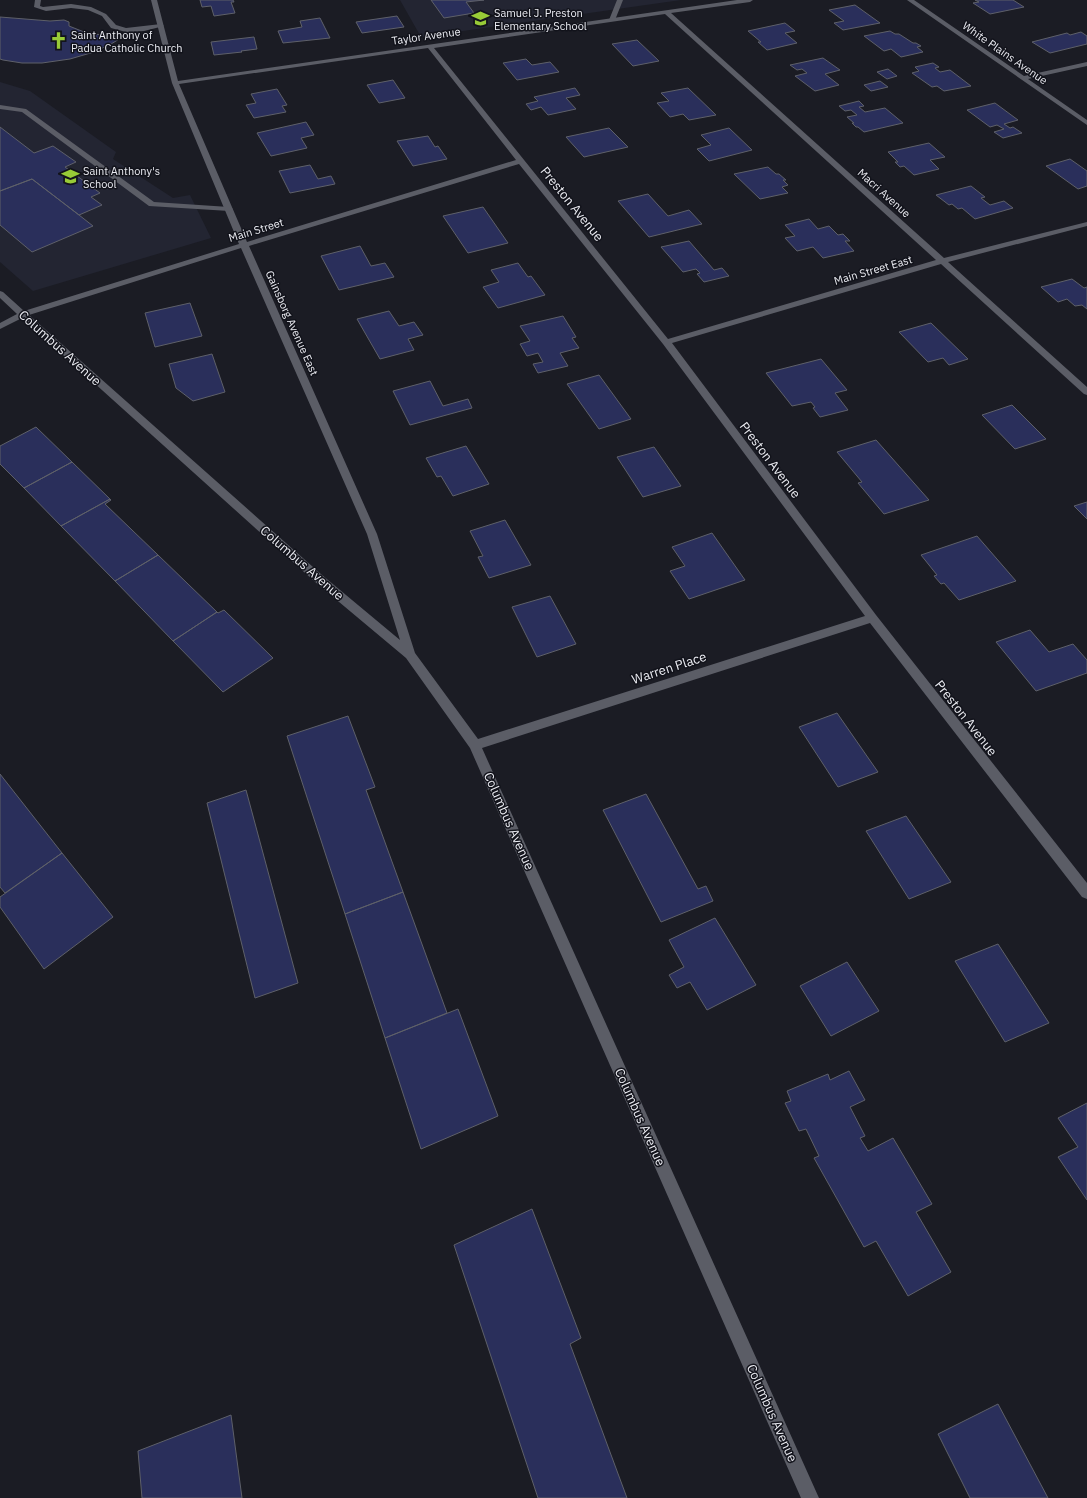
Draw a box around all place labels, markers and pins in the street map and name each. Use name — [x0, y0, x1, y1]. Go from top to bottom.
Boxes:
place label: Samuel J. Preston Elementary School — [494, 6, 587, 33]
school or university icon: Samuel J. Preston Elementary School — [471, 9, 491, 29]
place label: Saint Anthony of Padua Catholic Church — [71, 28, 182, 55]
church icon: Saint Anthony of Padua Catholic Church — [48, 31, 68, 51]
place label: Saint Anthony's School — [83, 164, 160, 191]
school or university icon: Saint Anthony's School — [60, 167, 80, 187]

